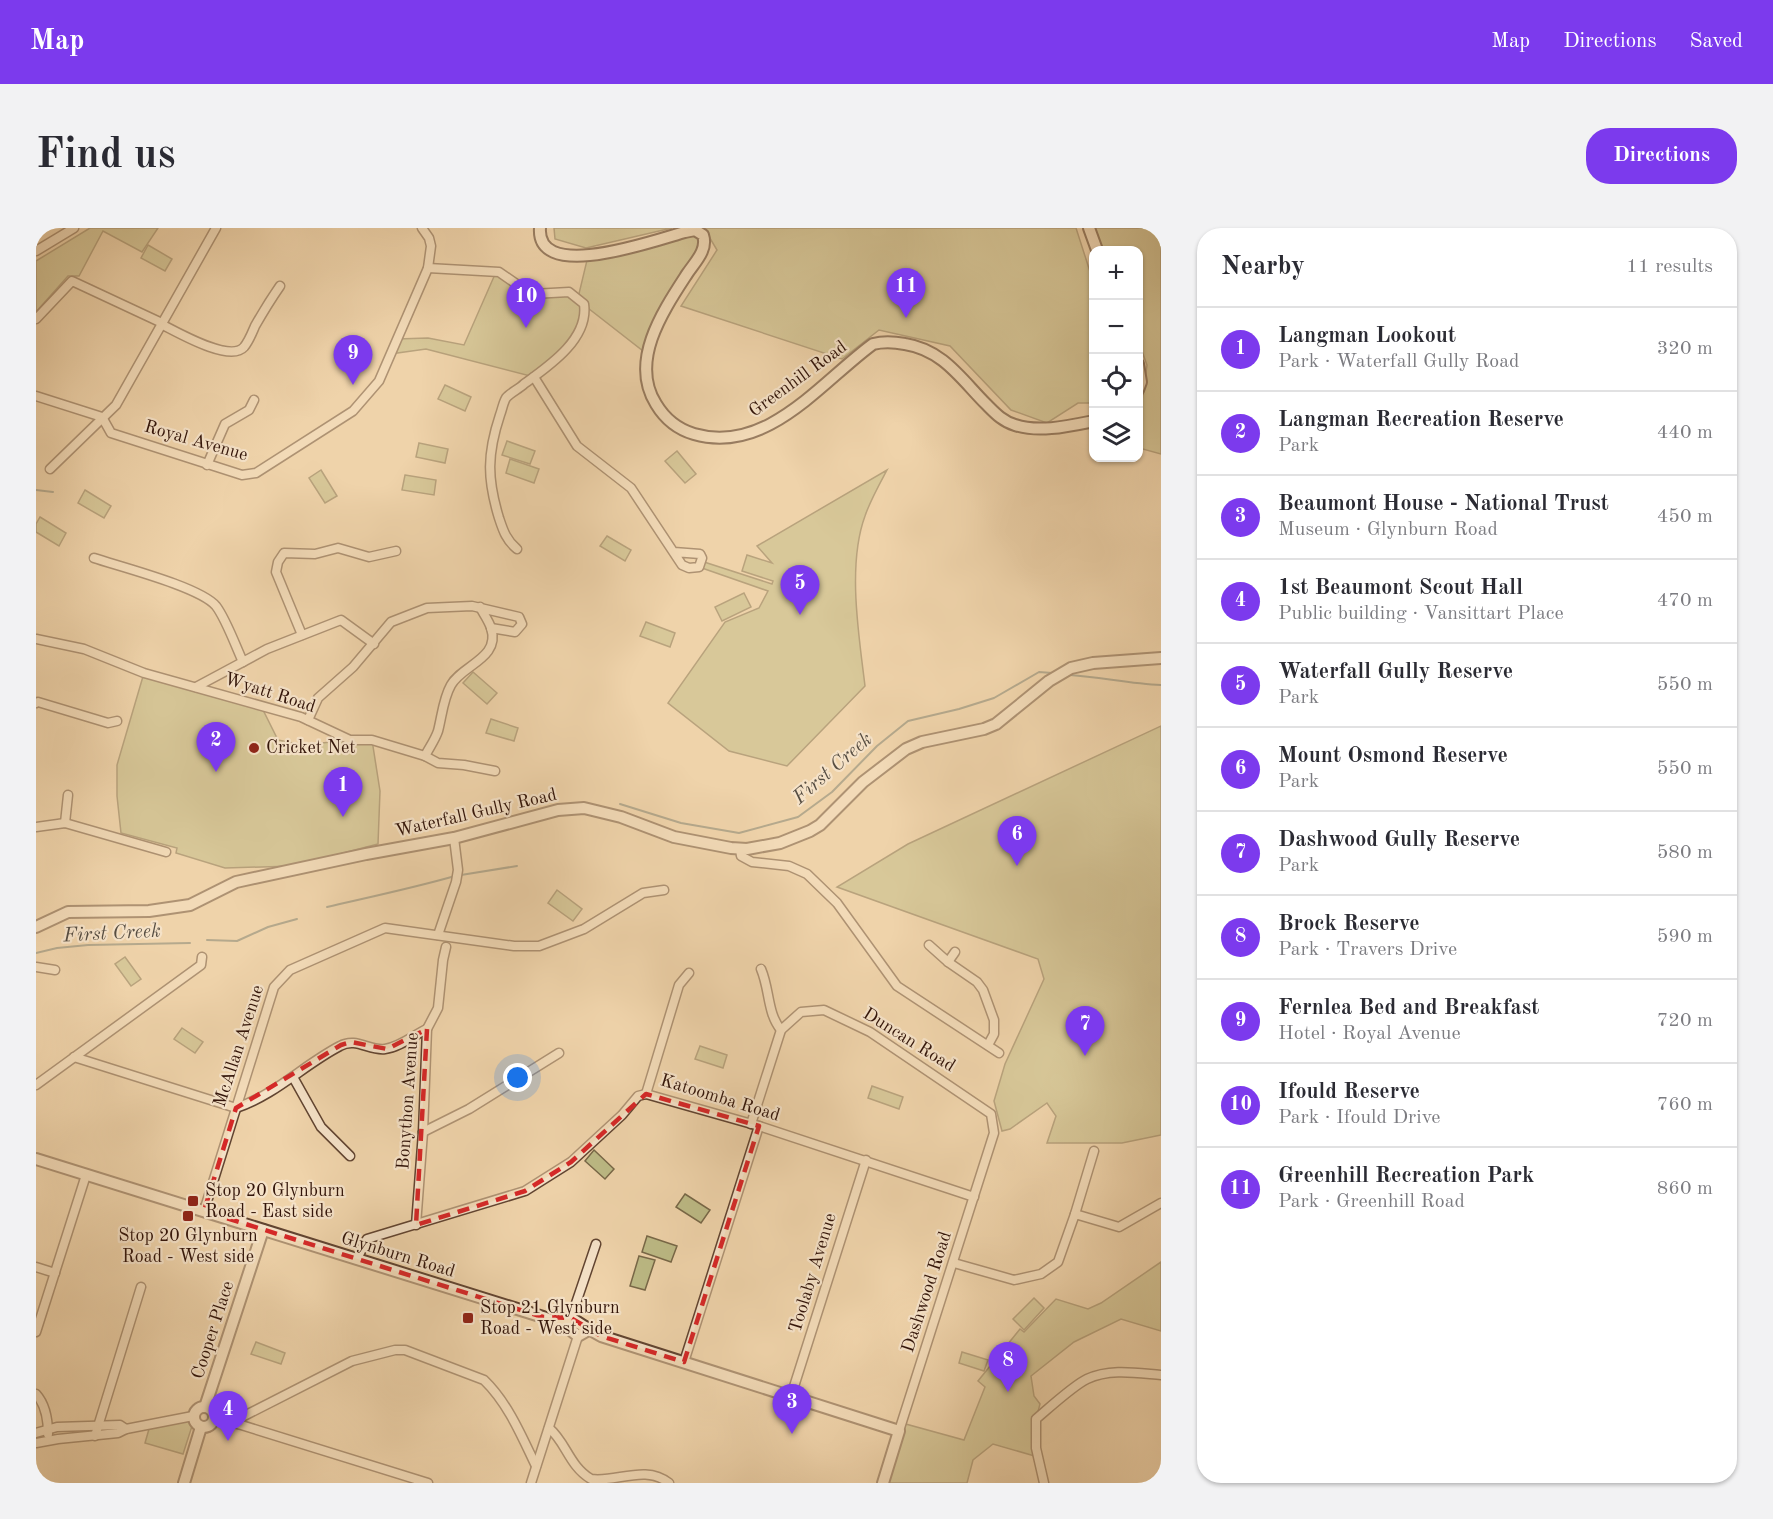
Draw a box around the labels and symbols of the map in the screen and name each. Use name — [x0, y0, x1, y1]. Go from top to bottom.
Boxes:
pin: 11 — [886, 268, 926, 318]
pin: 10 — [506, 279, 546, 328]
pin: 9 — [334, 336, 372, 385]
street label: Greenhill Road — [746, 338, 850, 420]
street label: Royal Avenue — [142, 418, 250, 464]
pin: 5 — [780, 566, 819, 615]
street label: Wyatt Road — [222, 670, 318, 716]
pin: 2 — [196, 722, 236, 772]
water label: First Creek — [789, 729, 876, 809]
place label: Cricket Net — [266, 739, 356, 757]
marker: Cricket Net — [247, 741, 261, 755]
pin: 1 — [324, 768, 362, 817]
street label: Waterfall Gully Road — [393, 786, 559, 840]
pin: 6 — [998, 816, 1036, 866]
water label: First Creek — [62, 921, 161, 947]
street label: McAllan Avenue — [211, 983, 267, 1109]
street label: Duncan Road — [860, 1005, 958, 1075]
pin: 7 — [1066, 1006, 1104, 1056]
street label: Bonython Avenue — [394, 1032, 422, 1170]
your location — [503, 1063, 532, 1092]
street label: Katoomba Road — [658, 1071, 782, 1125]
place label: Stop 20 Glynburn Road - East side — [205, 1182, 345, 1221]
marker: Stop 20 Glynburn Road - East side — [186, 1194, 200, 1208]
marker: Stop 20 Glynburn Road - West side — [181, 1209, 195, 1223]
street label: Toolaby Avenue — [786, 1211, 840, 1335]
place label: Stop 20 Glynburn Road - West side — [118, 1227, 258, 1266]
street label: Glynburn Road — [339, 1229, 457, 1281]
street label: Dashwood Road — [899, 1229, 955, 1355]
street label: Cooper Place — [189, 1279, 237, 1381]
place label: Stop 21 Glynburn Road - West side — [480, 1299, 620, 1338]
marker: Stop 21 Glynburn Road - West side — [461, 1311, 475, 1325]
pin: 8 — [988, 1342, 1028, 1392]
pin: 3 — [772, 1384, 812, 1434]
pin: 4 — [208, 1392, 248, 1441]

